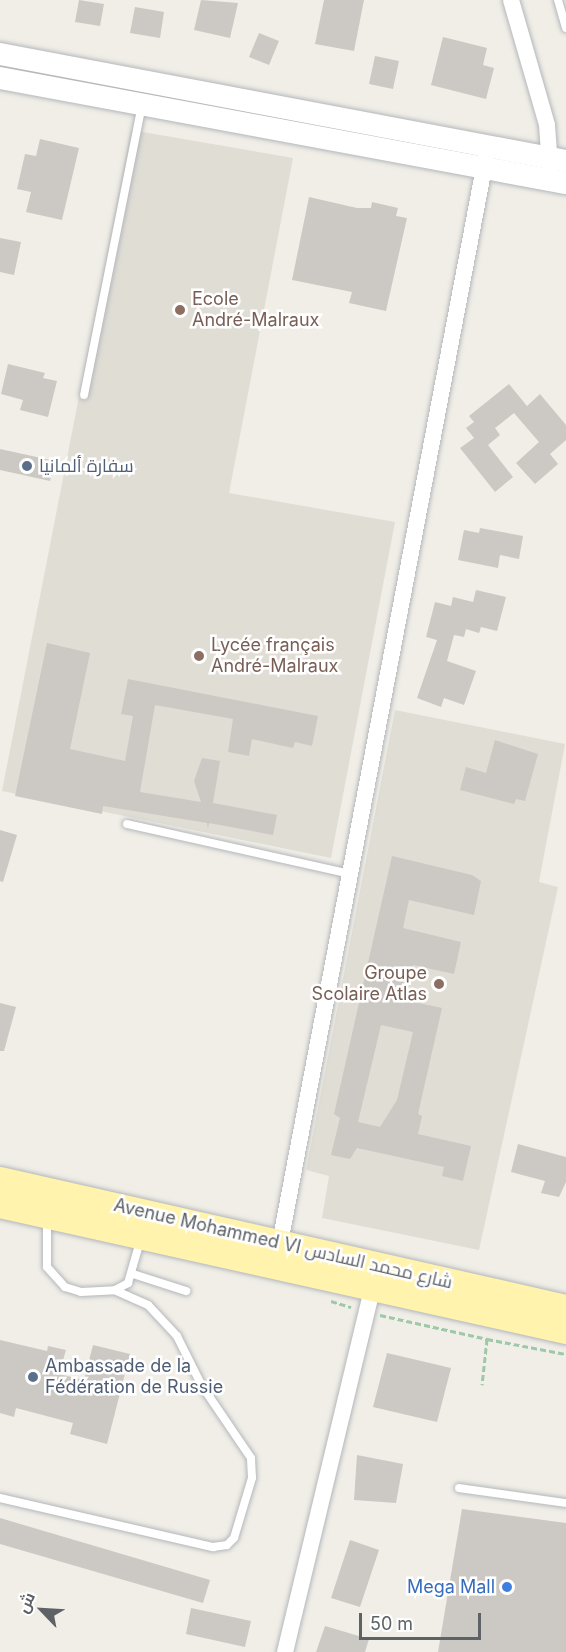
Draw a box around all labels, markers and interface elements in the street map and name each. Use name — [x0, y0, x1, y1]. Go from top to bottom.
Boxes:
place label: Ecole André-Malraux — [192, 289, 319, 332]
marker: Ecole André-Malraux — [173, 303, 187, 317]
place label: سفارة ألمانيا — [39, 455, 134, 477]
marker: سفارة ألمانيا — [20, 459, 34, 473]
place label: Lycée français André-Malraux — [211, 635, 338, 678]
marker: Lycée français André-Malraux — [192, 649, 206, 663]
place label: Groupe Scolaire Atlas — [312, 963, 427, 1006]
marker: Groupe Scolaire Atlas — [432, 977, 446, 991]
street label: Avenue Mohammed VI شارع محمد السادس — [112, 1194, 454, 1294]
place label: Ambassade de la Fédération de Russie — [45, 1356, 223, 1398]
marker: Ambassade de la Fédération de Russie — [26, 1370, 40, 1384]
place label: Mega Mall — [407, 1576, 495, 1598]
north arrow — [12, 1580, 72, 1640]
marker: Mega Mall — [500, 1580, 514, 1594]
text: ش — [12, 1589, 39, 1616]
scale bar — [362, 1601, 484, 1639]
text: 50 m — [370, 1613, 413, 1634]

